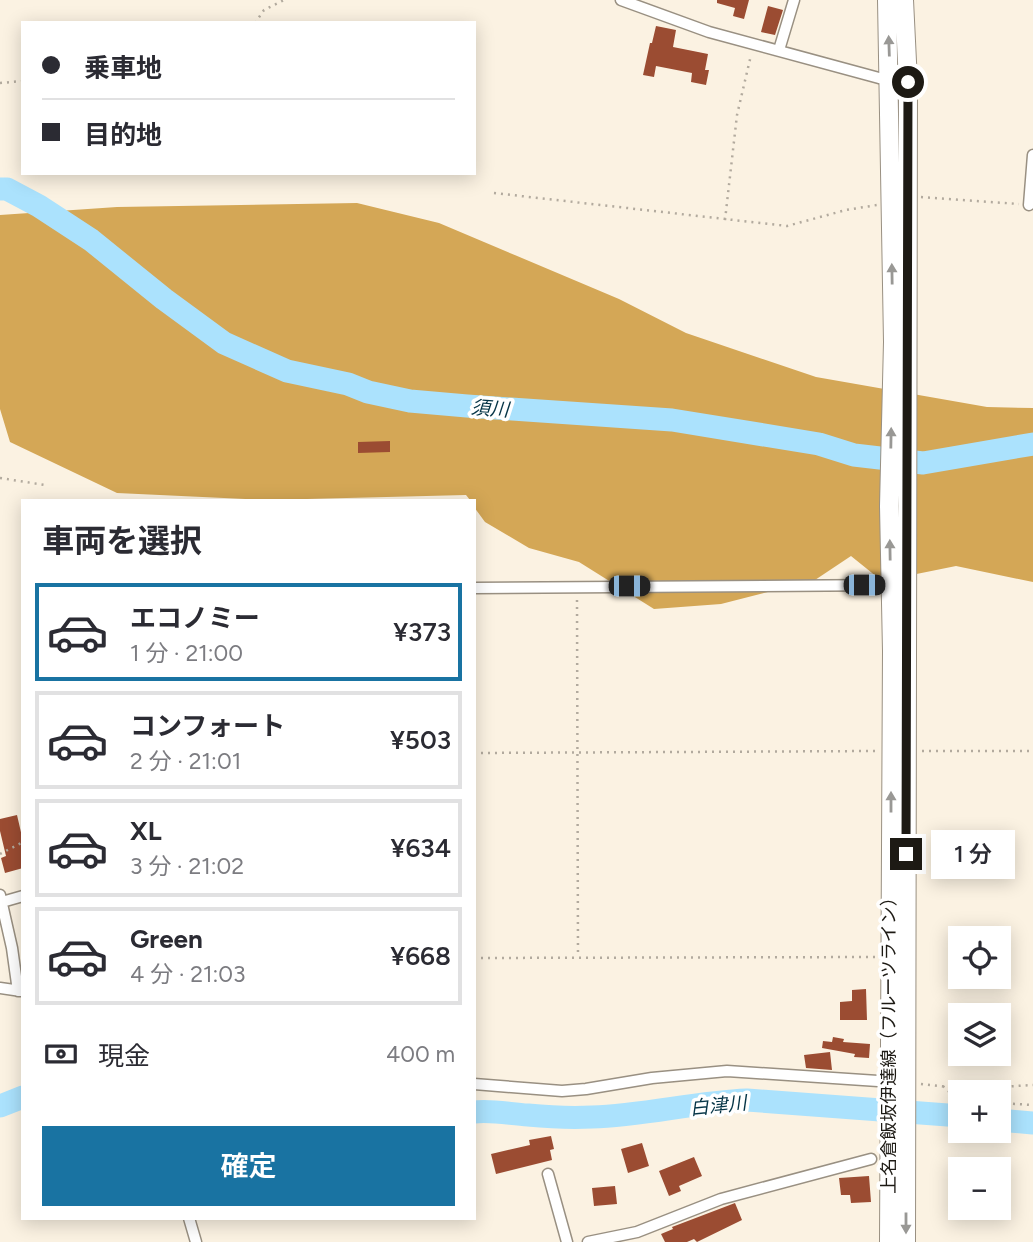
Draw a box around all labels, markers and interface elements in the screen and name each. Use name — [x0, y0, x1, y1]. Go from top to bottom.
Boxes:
one-way arrow — [883, 35, 894, 57]
text: 乗車地 — [84, 52, 162, 84]
route start — [892, 66, 924, 98]
text: 目的地 — [84, 119, 162, 151]
one-way arrow — [886, 262, 898, 284]
water label: 須川 — [470, 396, 512, 421]
one-way arrow — [885, 426, 897, 448]
text: 車両を選択 — [42, 522, 202, 560]
one-way arrow — [884, 539, 896, 561]
car — [844, 575, 886, 596]
car — [609, 576, 651, 597]
icon: car — [46, 601, 109, 664]
text: エコノミー — [130, 602, 260, 634]
text: ¥373 — [393, 616, 451, 648]
text: 1 分 · 21:00 — [130, 639, 243, 667]
icon: car — [46, 709, 109, 772]
text: コンフォート — [130, 710, 285, 742]
text: ¥503 — [390, 724, 451, 756]
text: 2 分 · 21:01 — [130, 747, 241, 775]
one-way arrow — [885, 791, 896, 813]
text: XL — [130, 815, 162, 847]
icon: car — [46, 817, 109, 880]
callout: 1 分 — [930, 830, 1014, 878]
text: ¥634 — [390, 832, 451, 864]
route end — [890, 838, 922, 870]
text: 1 分 — [954, 840, 992, 868]
text: 3 分 · 21:02 — [130, 852, 244, 880]
street label: 上名倉飯坂伊達線（フルーツライン） — [878, 888, 900, 1194]
text: Green — [130, 923, 203, 955]
icon: car — [46, 925, 109, 988]
map controls — [948, 926, 1011, 1220]
button: locate — [948, 926, 1011, 989]
text: ¥668 — [390, 940, 451, 972]
text: 4 分 · 21:03 — [130, 960, 246, 988]
button: layers — [948, 1003, 1011, 1066]
icon: cash — [42, 1035, 80, 1073]
text: 現金 — [98, 1040, 150, 1072]
text: 400 m — [386, 1040, 455, 1068]
button: + — [948, 1080, 1011, 1143]
water label: 白津川 — [688, 1091, 750, 1120]
button: 確定 — [42, 1126, 455, 1206]
button: − — [948, 1157, 1011, 1220]
one-way arrow — [900, 1213, 912, 1235]

